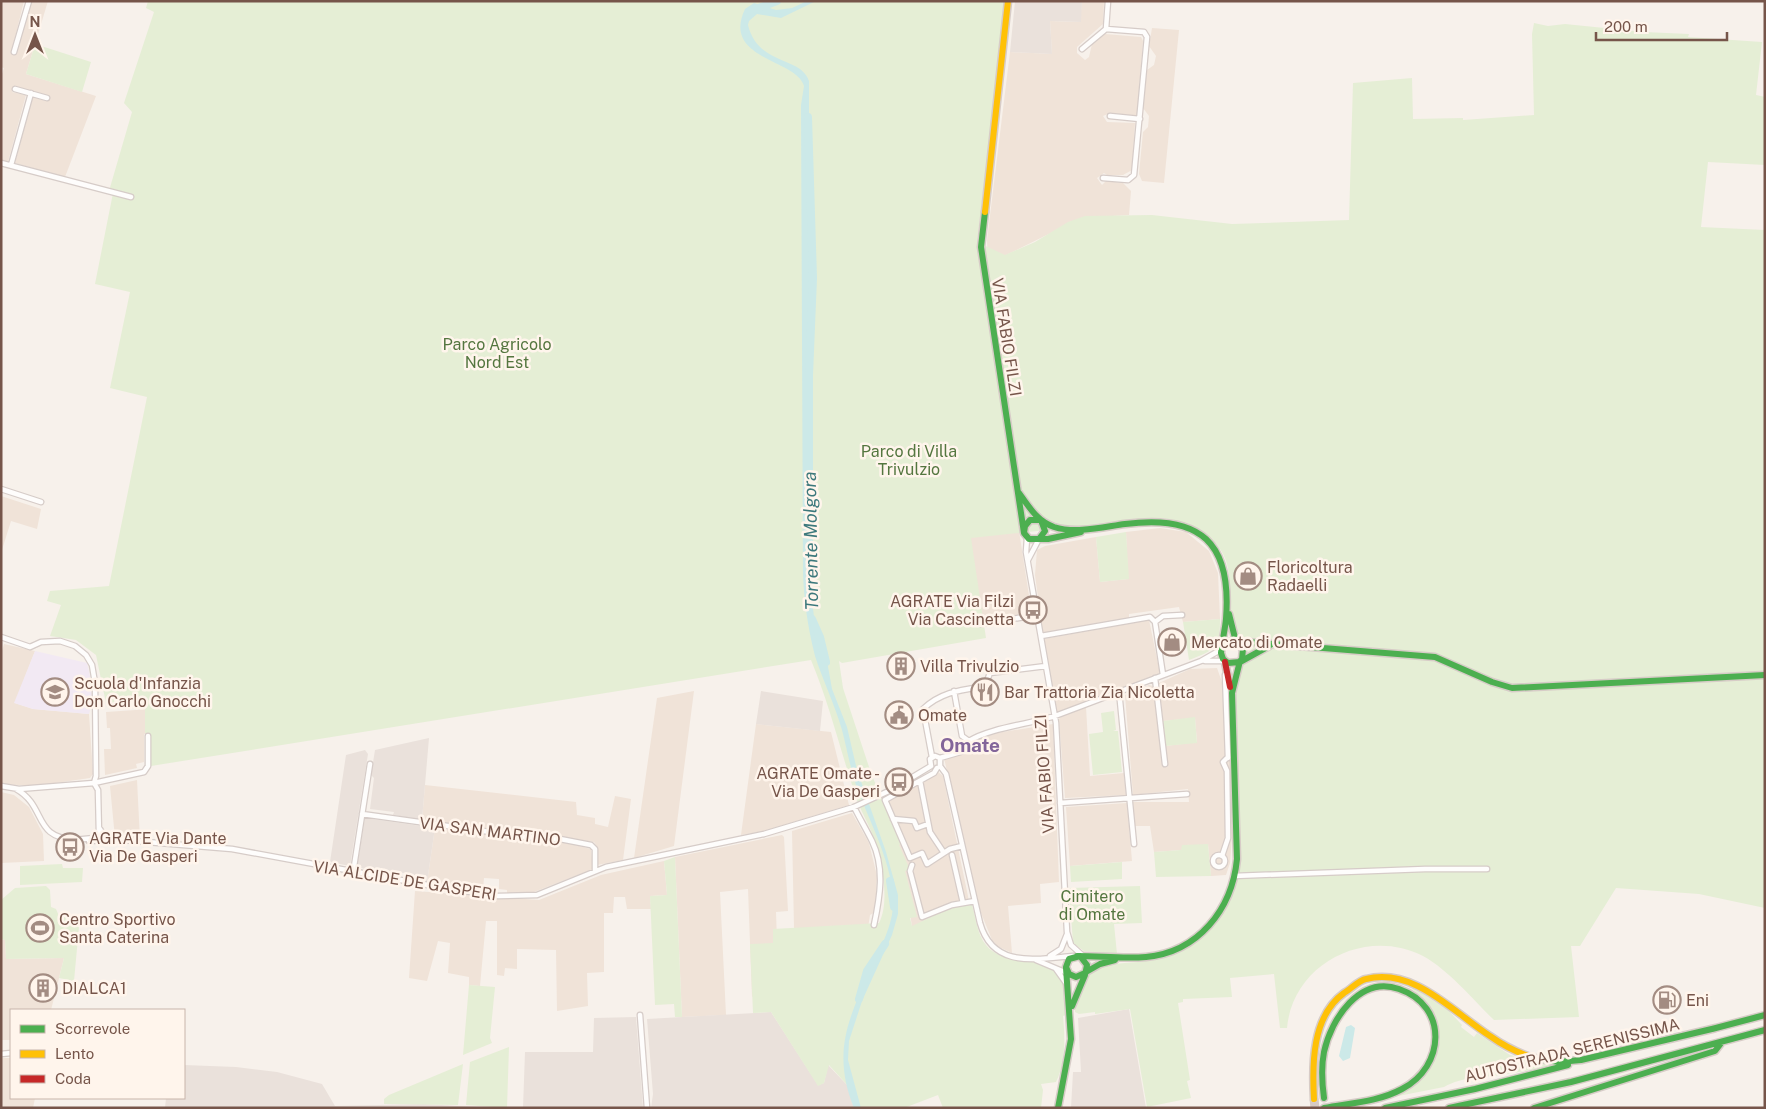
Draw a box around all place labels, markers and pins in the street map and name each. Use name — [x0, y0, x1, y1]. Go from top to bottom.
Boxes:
place label: Floricoltura Radaelli — [1267, 558, 1353, 595]
shop icon: Floricoltura Radaelli — [1233, 561, 1263, 591]
place label: AGRATE Via Filzi Via Cascinetta — [890, 592, 1014, 629]
bus stop icon: AGRATE Via Filzi Via Cascinetta — [1018, 595, 1048, 625]
shop icon: Mercato di Omate — [1157, 627, 1187, 657]
place label: Mercato di Omate — [1191, 633, 1323, 652]
building icon: Villa Trivulzio — [886, 651, 916, 681]
place label: Villa Trivulzio — [920, 657, 1019, 676]
place label: Scuola d'Infanzia Don Carlo Gnocchi — [74, 674, 211, 711]
school or university icon: Scuola d'Infanzia Don Carlo Gnocchi — [40, 677, 70, 707]
restaurant icon: Bar Trattoria Zia Nicoletta — [970, 677, 1000, 707]
place label: Bar Trattoria Zia Nicoletta — [1004, 683, 1195, 702]
public building icon: Omate — [884, 700, 914, 730]
place label: Omate — [918, 706, 967, 725]
place label: AGRATE Omate - Via De Gasperi — [756, 764, 880, 801]
bus stop icon: AGRATE Omate - Via De Gasperi — [884, 767, 914, 797]
place label: AGRATE Via Dante Via De Gasperi — [89, 829, 227, 866]
bus stop icon: AGRATE Via Dante Via De Gasperi — [55, 832, 85, 862]
place label: Centro Sportivo Santa Caterina — [59, 910, 176, 947]
sports icon: Centro Sportivo Santa Caterina — [25, 913, 55, 943]
building icon: DIALCA1 — [28, 973, 58, 1003]
place label: DIALCA1 — [62, 979, 127, 998]
fuel station icon: Eni — [1652, 985, 1682, 1015]
place label: Eni — [1686, 991, 1709, 1010]

